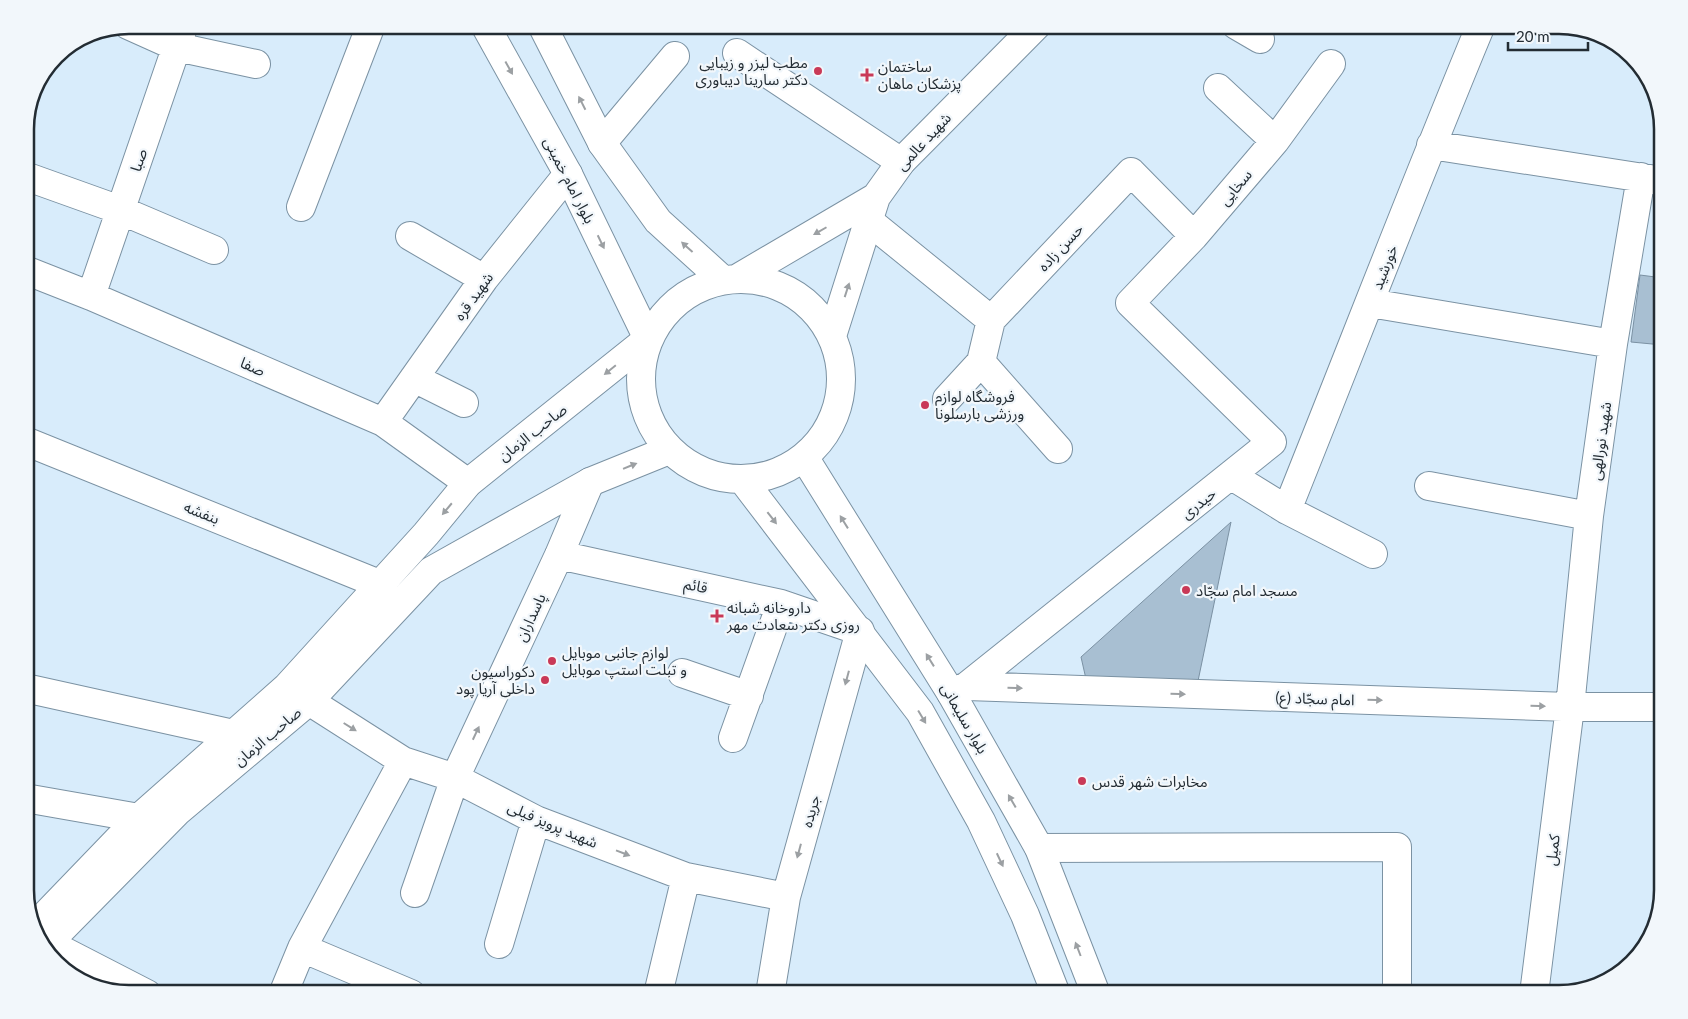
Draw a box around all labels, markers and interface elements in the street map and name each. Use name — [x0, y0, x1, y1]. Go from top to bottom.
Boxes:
scale bar — [1508, 20, 1588, 52]
text: 20 m — [1516, 27, 1550, 45]
place label: مطب لیزر و زیبایی دکتر سارینا دیباوری — [696, 53, 808, 89]
place label: ساختمان پزشکان ماهان — [878, 57, 961, 94]
one-way arrow — [505, 60, 513, 75]
marker: مطب لیزر و زیبایی دکتر سارینا دیباوری — [812, 65, 824, 77]
marker: ساختمان پزشکان ماهان — [860, 68, 874, 82]
one-way arrow — [578, 96, 586, 110]
street label: شهید عالمی — [892, 108, 955, 174]
street label: بلوار امام خمینی — [538, 134, 600, 228]
street label: صبا — [126, 146, 150, 174]
street label: سخایی — [1215, 165, 1256, 209]
street label: حسن زاده — [1034, 219, 1087, 275]
one-way arrow — [813, 226, 826, 235]
one-way arrow — [597, 235, 605, 249]
one-way arrow — [681, 241, 693, 253]
street label: خورشید — [1367, 242, 1402, 292]
street label: شهید قره — [450, 268, 497, 324]
one-way arrow — [844, 282, 852, 297]
street label: صفا — [238, 353, 268, 379]
one-way arrow — [604, 365, 617, 376]
place label: فروشگاه لوازم ورزشی بارسلونا — [935, 387, 1024, 423]
marker: فروشگاه لوازم ورزشی بارسلونا — [919, 399, 931, 411]
street label: صاحب الزمان — [494, 400, 571, 465]
street label: شهید نورالهی — [1586, 400, 1615, 482]
one-way arrow — [623, 462, 638, 470]
street label: حیدری — [1177, 484, 1220, 523]
street label: بنفشه — [182, 497, 222, 527]
one-way arrow — [441, 502, 452, 515]
one-way arrow — [767, 511, 777, 525]
one-way arrow — [840, 516, 849, 529]
street label: قائم — [682, 574, 710, 599]
place label: مسجد امام سجّاد — [1196, 581, 1298, 602]
marker: مسجد امام سجّاد — [1180, 584, 1192, 596]
street label: پاسداران — [511, 590, 551, 645]
place label: داروخانه شبانه روزی دکتر سعادت مهر — [726, 598, 860, 634]
marker: داروخانه شبانه روزی دکتر سعادت مهر — [711, 610, 723, 622]
place label: لوازم جانبی موبایل و تبلت استپ موبایل — [562, 643, 687, 680]
one-way arrow — [926, 654, 935, 667]
marker: لوازم جانبی موبایل و تبلت استپ موبایل — [546, 655, 558, 667]
place label: دکوراسیون داخلی آریا پود — [456, 662, 535, 699]
one-way arrow — [842, 670, 850, 685]
marker: دکوراسیون داخلی آریا پود — [539, 674, 551, 686]
street label: بلوار سلیمانی — [937, 680, 992, 757]
one-way arrow — [1008, 684, 1024, 692]
street label: امام سجّاد (ع) — [1275, 688, 1355, 712]
one-way arrow — [1170, 690, 1186, 698]
one-way arrow — [1367, 697, 1383, 705]
one-way arrow — [1530, 702, 1546, 710]
street label: صاحب الزمان — [230, 703, 305, 770]
one-way arrow — [918, 711, 927, 724]
one-way arrow — [343, 722, 356, 732]
one-way arrow — [472, 726, 480, 741]
place label: مخابرات شهر قدس — [1092, 772, 1208, 791]
marker: مخابرات شهر قدس — [1076, 775, 1088, 787]
street label: جریده — [797, 793, 824, 829]
one-way arrow — [1008, 794, 1017, 807]
street label: شهید پرویز فیلی — [504, 797, 601, 853]
street label: کمیل — [1541, 833, 1564, 867]
one-way arrow — [795, 844, 803, 859]
one-way arrow — [616, 850, 630, 858]
one-way arrow — [996, 853, 1004, 867]
one-way arrow — [1074, 941, 1081, 956]

